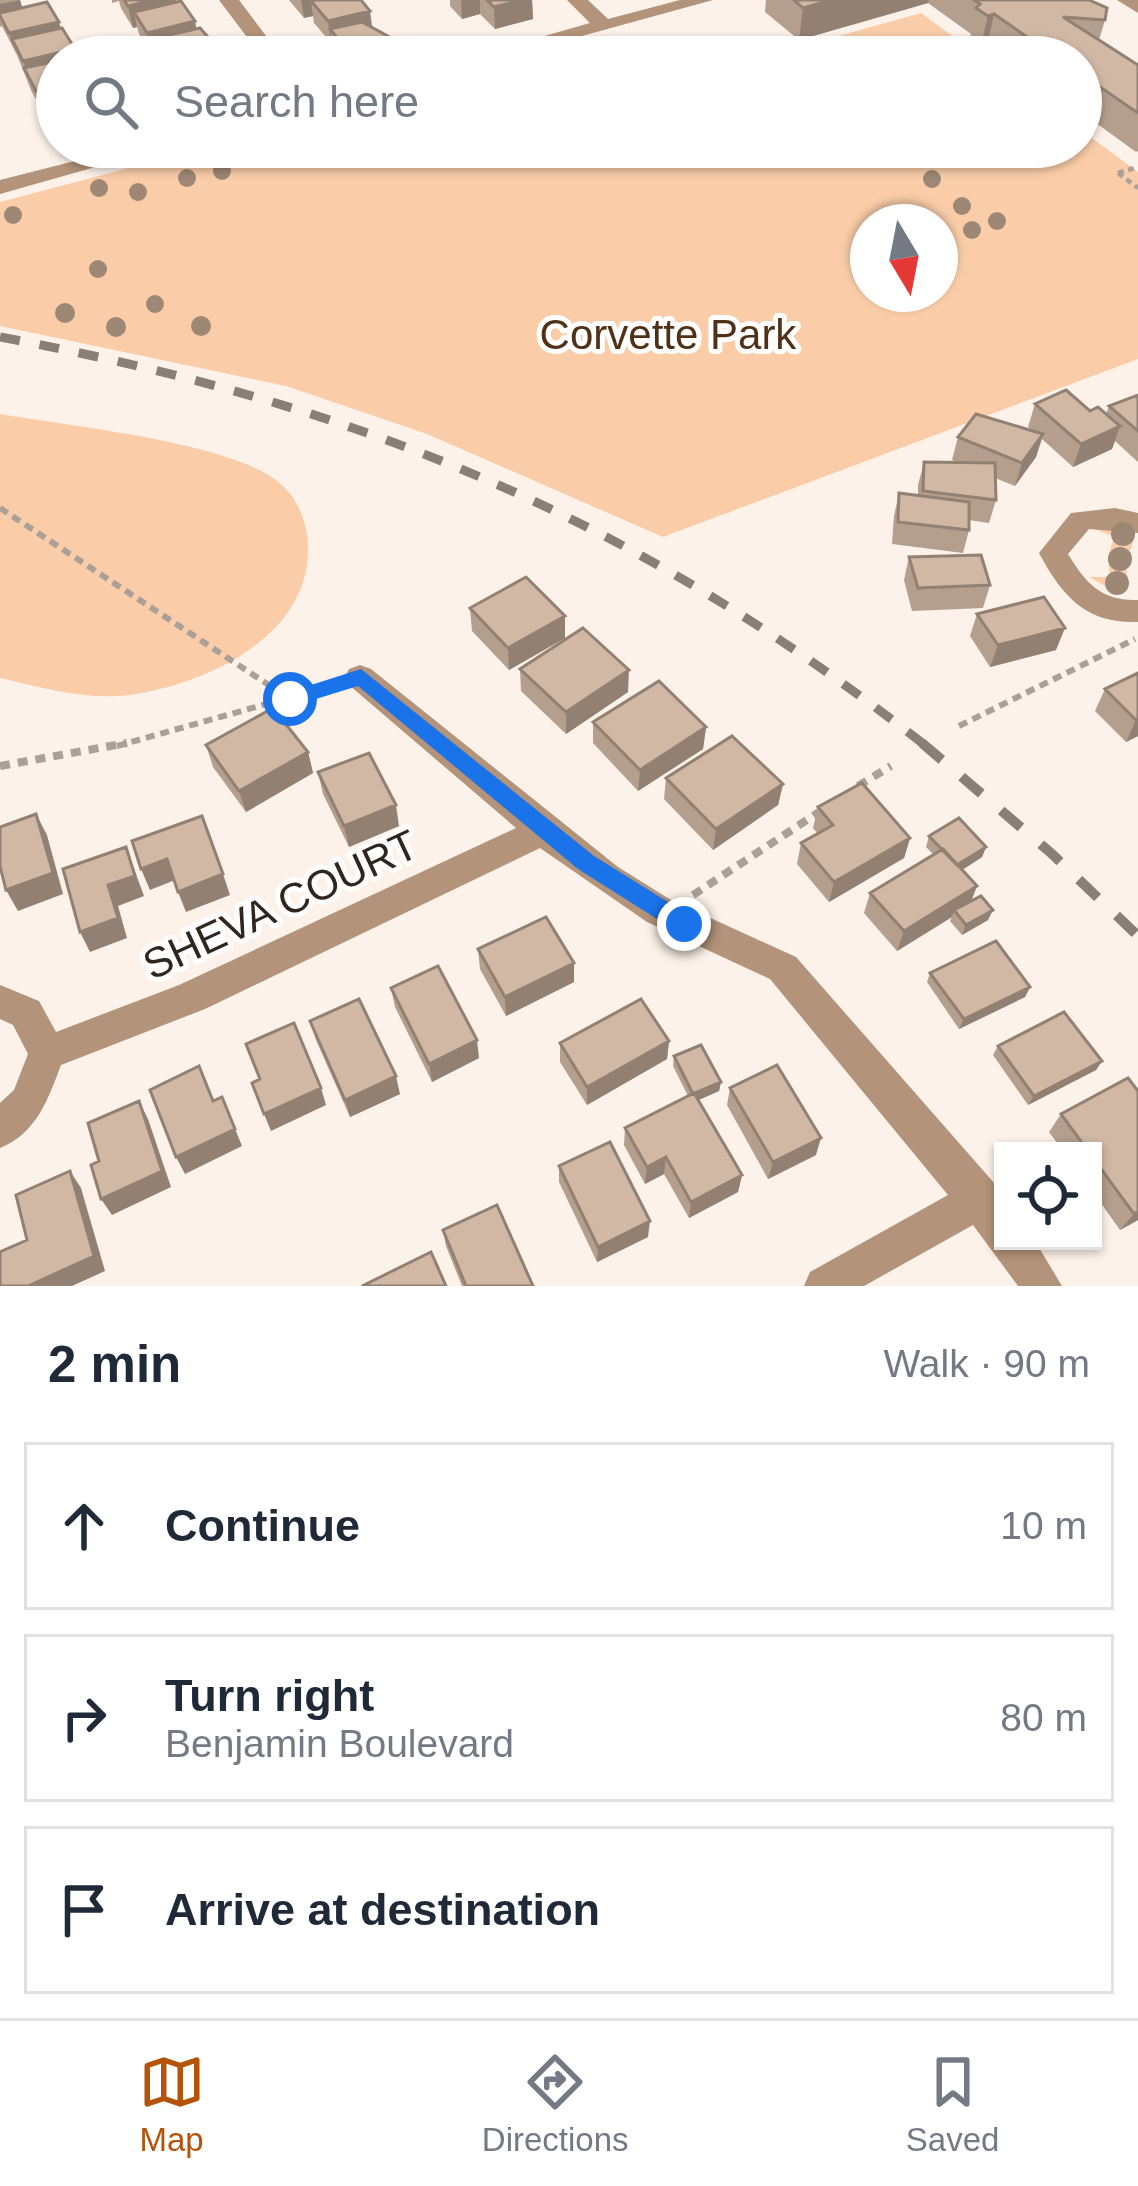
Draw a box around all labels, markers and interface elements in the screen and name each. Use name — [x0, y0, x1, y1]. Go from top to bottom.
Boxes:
search box — [36, 36, 1102, 168]
icon: search — [78, 69, 144, 135]
text: Search here — [174, 76, 419, 127]
north arrow — [850, 204, 958, 312]
park label: Corvette Park — [540, 311, 797, 358]
route start — [263, 672, 317, 726]
street label: SHEVA COURT — [136, 820, 425, 989]
route end — [657, 897, 711, 951]
map controls — [994, 1142, 1102, 1250]
button: locate — [994, 1142, 1102, 1250]
text: 2 min — [48, 1336, 181, 1393]
text: Walk · 90 m — [883, 1342, 1090, 1385]
icon: ahead — [51, 1493, 117, 1559]
text: Continue — [165, 1500, 360, 1551]
text: 10 m — [1000, 1504, 1087, 1547]
text: Turn right — [165, 1670, 374, 1721]
icon: right — [51, 1685, 117, 1751]
text: 80 m — [1000, 1696, 1087, 1739]
text: Benjamin Boulevard — [165, 1722, 514, 1765]
icon: arrive — [51, 1877, 117, 1943]
text: Arrive at destination — [165, 1884, 600, 1935]
tab: Map — [139, 2049, 205, 2159]
tab: Directions — [482, 2049, 629, 2159]
tab: Saved — [906, 2049, 999, 2159]

